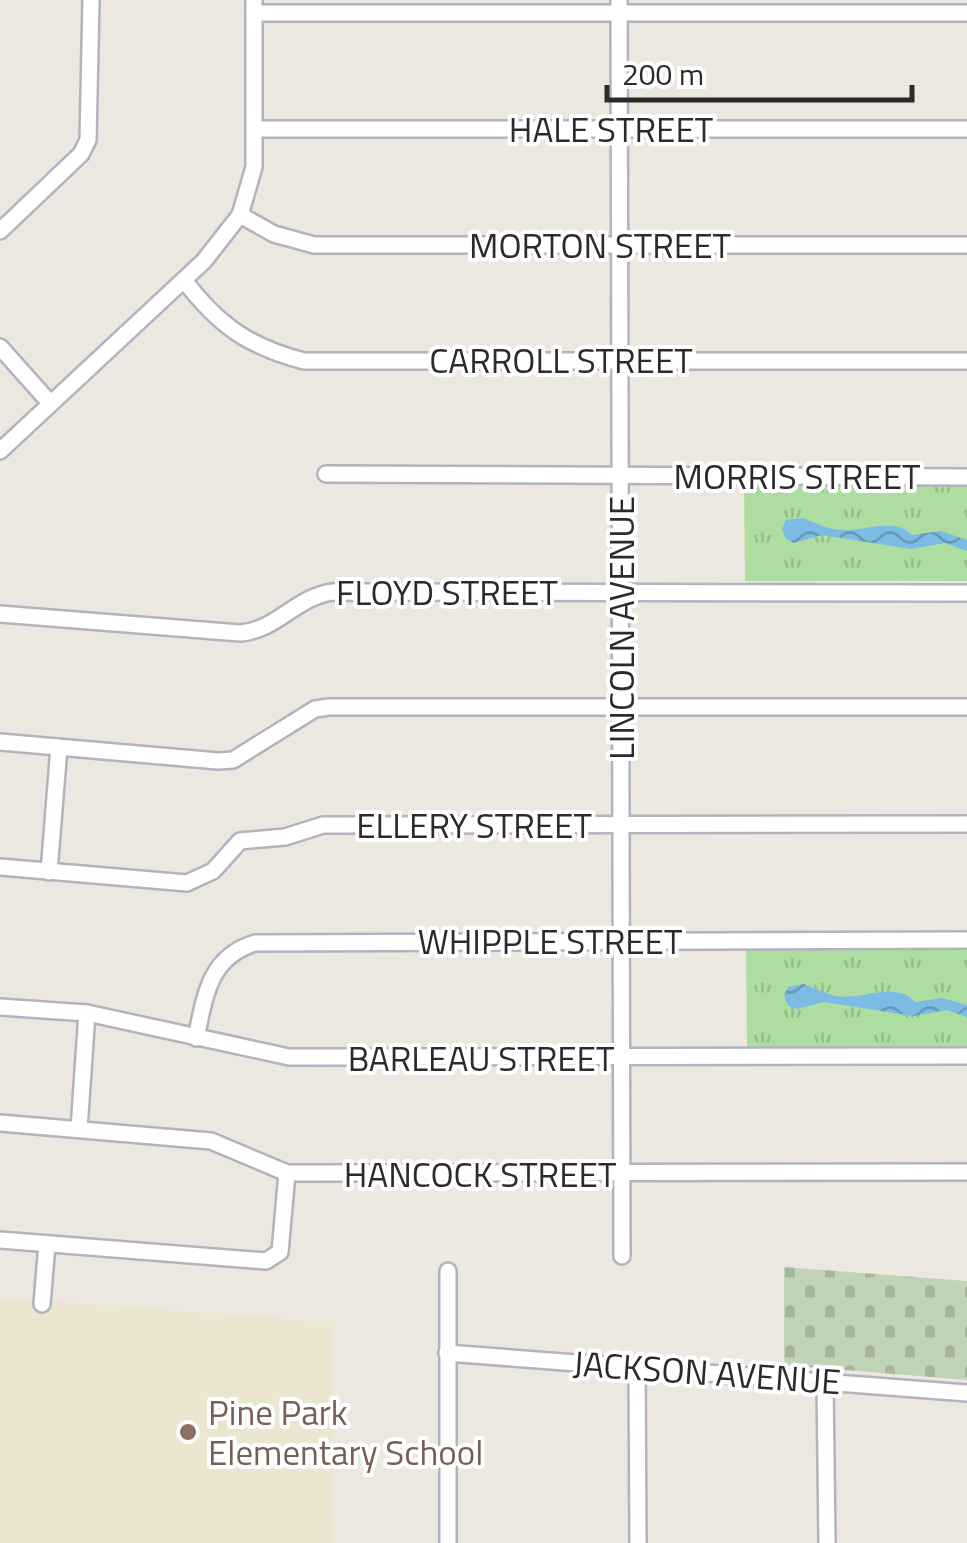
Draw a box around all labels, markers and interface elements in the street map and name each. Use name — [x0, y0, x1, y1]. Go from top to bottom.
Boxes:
scale bar — [607, 40, 912, 102]
text: 200 m — [622, 51, 704, 97]
street label: HALE STREET — [509, 102, 713, 156]
street label: MORTON STREET — [469, 218, 731, 272]
street label: CARROLL STREET — [429, 333, 693, 387]
street label: MORRIS STREET — [674, 449, 920, 503]
street label: LINCOLN AVENUE — [594, 496, 648, 760]
street label: FLOYD STREET — [336, 565, 558, 619]
street label: ELLERY STREET — [356, 798, 592, 852]
street label: WHIPPLE STREET — [418, 914, 682, 968]
street label: BARLEAU STREET — [348, 1031, 614, 1085]
street label: HANCOCK STREET — [344, 1147, 616, 1201]
street label: JACKSON AVENUE — [571, 1336, 843, 1408]
place label: Pine Park Elementary School — [208, 1385, 483, 1479]
marker: Pine Park Elementary School — [177, 1421, 199, 1443]

